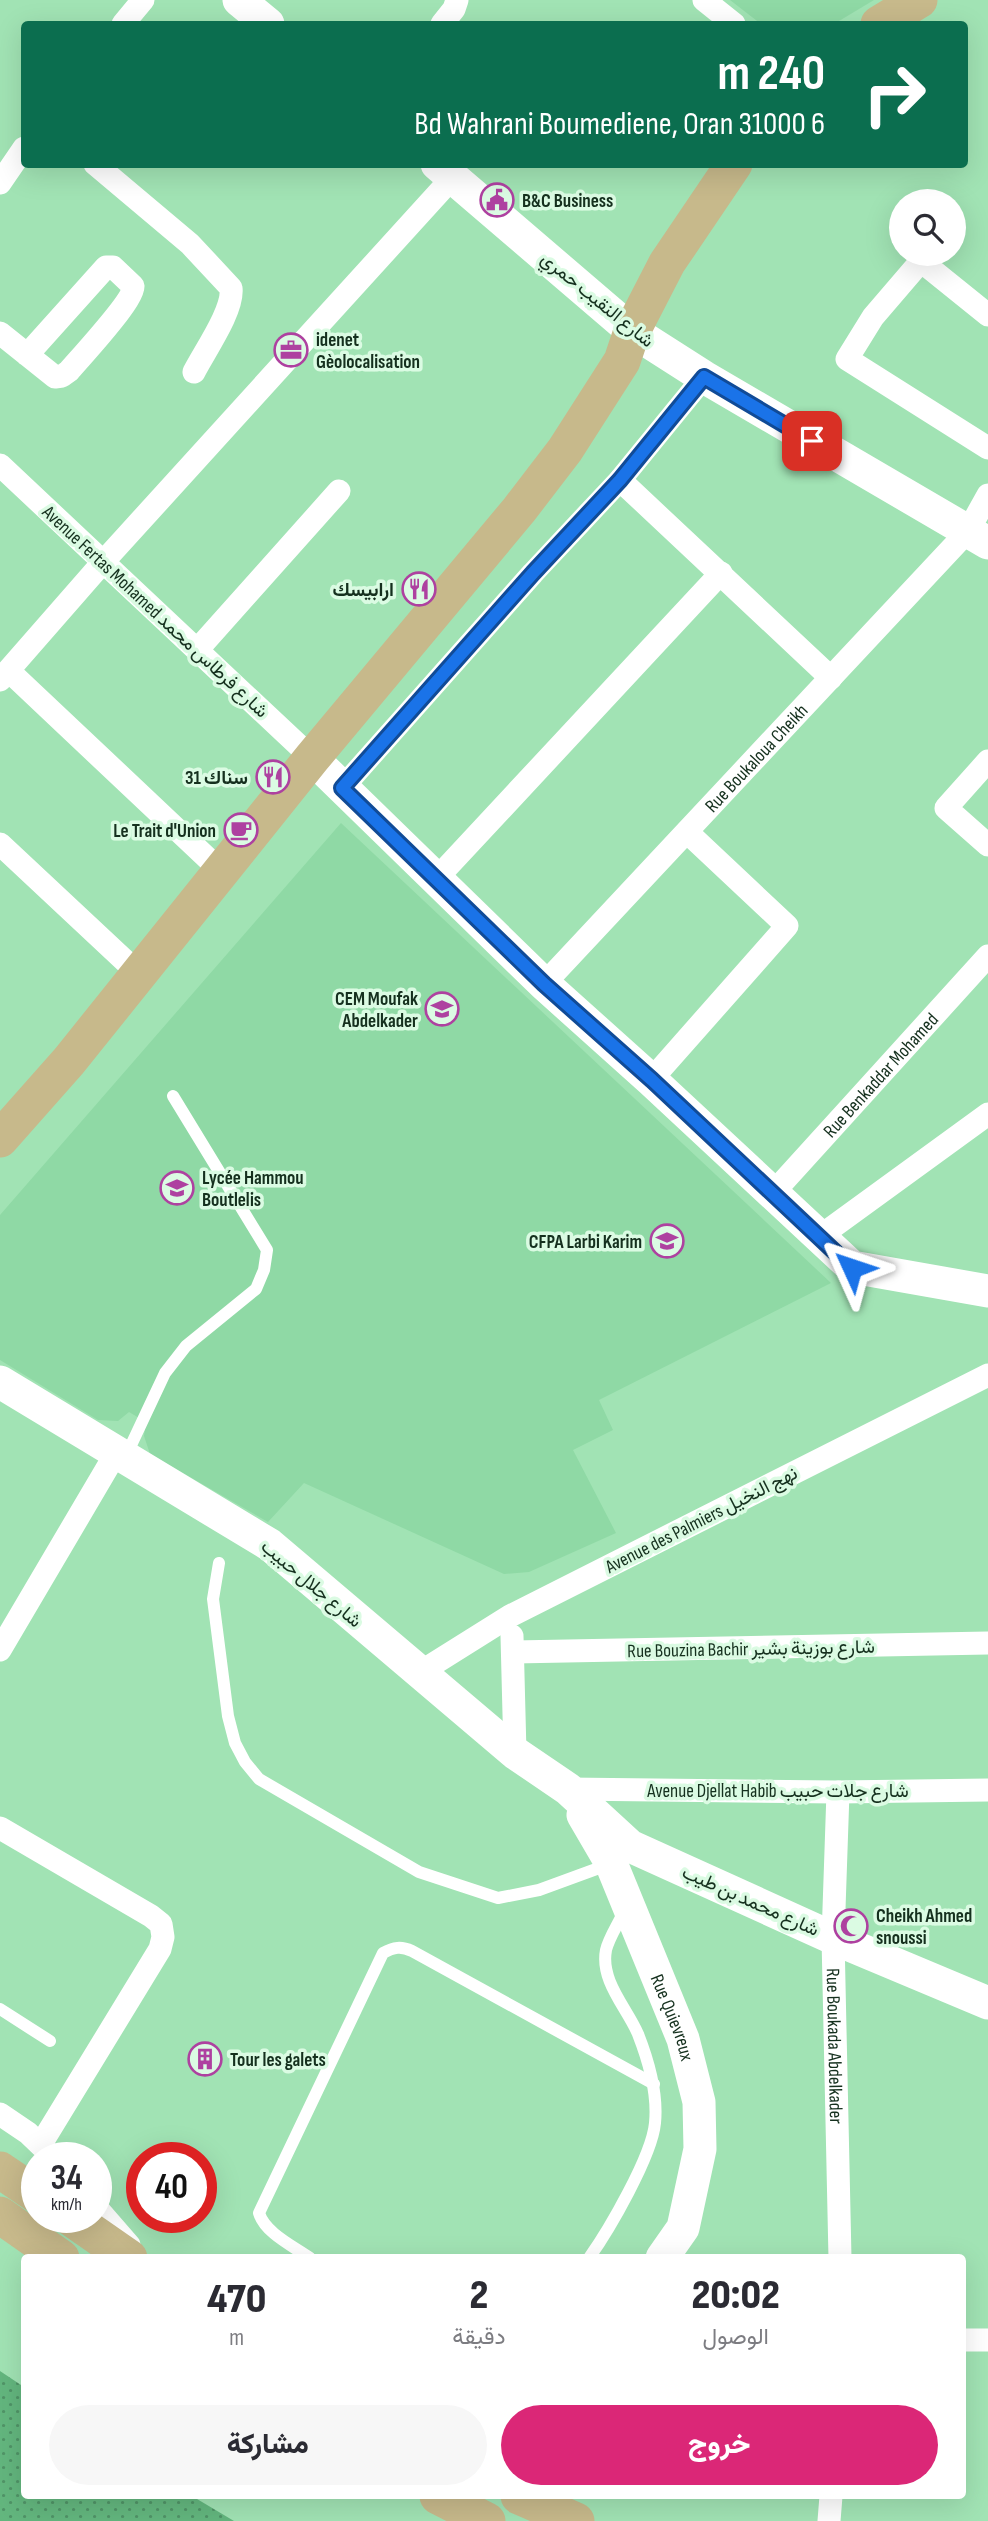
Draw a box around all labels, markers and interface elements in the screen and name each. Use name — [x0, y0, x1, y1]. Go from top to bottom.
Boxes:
text: 240 m — [717, 45, 825, 104]
icon: right — [849, 49, 940, 140]
text: 6 Bd Wahrani Boumediene, Oran 31000 — [414, 105, 825, 144]
public building icon: B&C Business — [478, 181, 516, 219]
map controls — [889, 189, 966, 266]
button: search — [889, 189, 966, 266]
place label: B&C Business — [522, 190, 613, 213]
street label: شارع النقيب حمري — [534, 248, 658, 355]
place label: idenet Gèolocalisation — [316, 329, 420, 374]
office icon: idenet Gèolocalisation — [272, 331, 310, 369]
pin — [782, 411, 842, 471]
icon: arrive — [793, 422, 831, 460]
street label: Avenue Fertas Mohamed شارع فرطاس محمد — [36, 500, 273, 723]
restaurant icon: ارابيسك — [400, 570, 438, 608]
place label: ارابيسك — [332, 579, 394, 602]
street label: Rue Boukaloua Cheikh — [701, 700, 813, 818]
restaurant icon: سناك 31 — [254, 758, 292, 796]
place label: سناك 31 — [185, 767, 248, 790]
cafe icon: Le Trait d'Union — [222, 811, 260, 849]
place label: Le Trait d'Union — [113, 820, 216, 843]
place label: CEM Moufak Abdelkader — [335, 988, 418, 1033]
school or university icon: CEM Moufak Abdelkader — [423, 990, 461, 1028]
street label: Rue Benkaddar Mohamed — [819, 1009, 944, 1143]
place label: Lycée Hammou Boutlelis — [202, 1167, 304, 1212]
school or university icon: Lycée Hammou Boutlelis — [158, 1169, 196, 1207]
school or university icon: CFPA Larbi Karim — [648, 1222, 686, 1260]
place label: CFPA Larbi Karim — [529, 1231, 642, 1254]
position arrow — [815, 1231, 889, 1305]
street label: Avenue des Palmiers نهج النخيل — [601, 1462, 802, 1580]
street label: شارع جلال حبيب — [256, 1535, 366, 1633]
street label: Rue Bouzina Bachir شارع بوزينة بشير — [627, 1636, 875, 1663]
street label: Avenue Djellat Habib شارع جلات حبيب — [646, 1780, 909, 1803]
street label: شارع محمد بن طيب — [678, 1861, 822, 1942]
place label: Cheikh Ahmed snoussi — [876, 1905, 972, 1950]
mosque icon: Cheikh Ahmed snoussi — [832, 1907, 870, 1945]
street label: Rue Boukada Abdelkader — [821, 1968, 847, 2125]
street label: Rue Quievreux — [645, 1971, 698, 2063]
building icon: Tour les galets — [186, 2040, 224, 2078]
place label: Tour les galets — [230, 2049, 326, 2072]
speed limit sign: 40 — [126, 2142, 217, 2233]
text: 34 — [51, 2157, 83, 2200]
text: km/h — [51, 2194, 82, 2215]
text: 2 — [469, 2270, 488, 2321]
text: 20:02 — [692, 2270, 780, 2321]
text: 470 — [207, 2274, 266, 2325]
text: دقيقة — [452, 2323, 506, 2351]
text: الوصول — [703, 2323, 769, 2351]
text: m — [229, 2324, 244, 2352]
button: مشاركة — [49, 2405, 487, 2485]
button: خروج — [501, 2405, 938, 2485]

